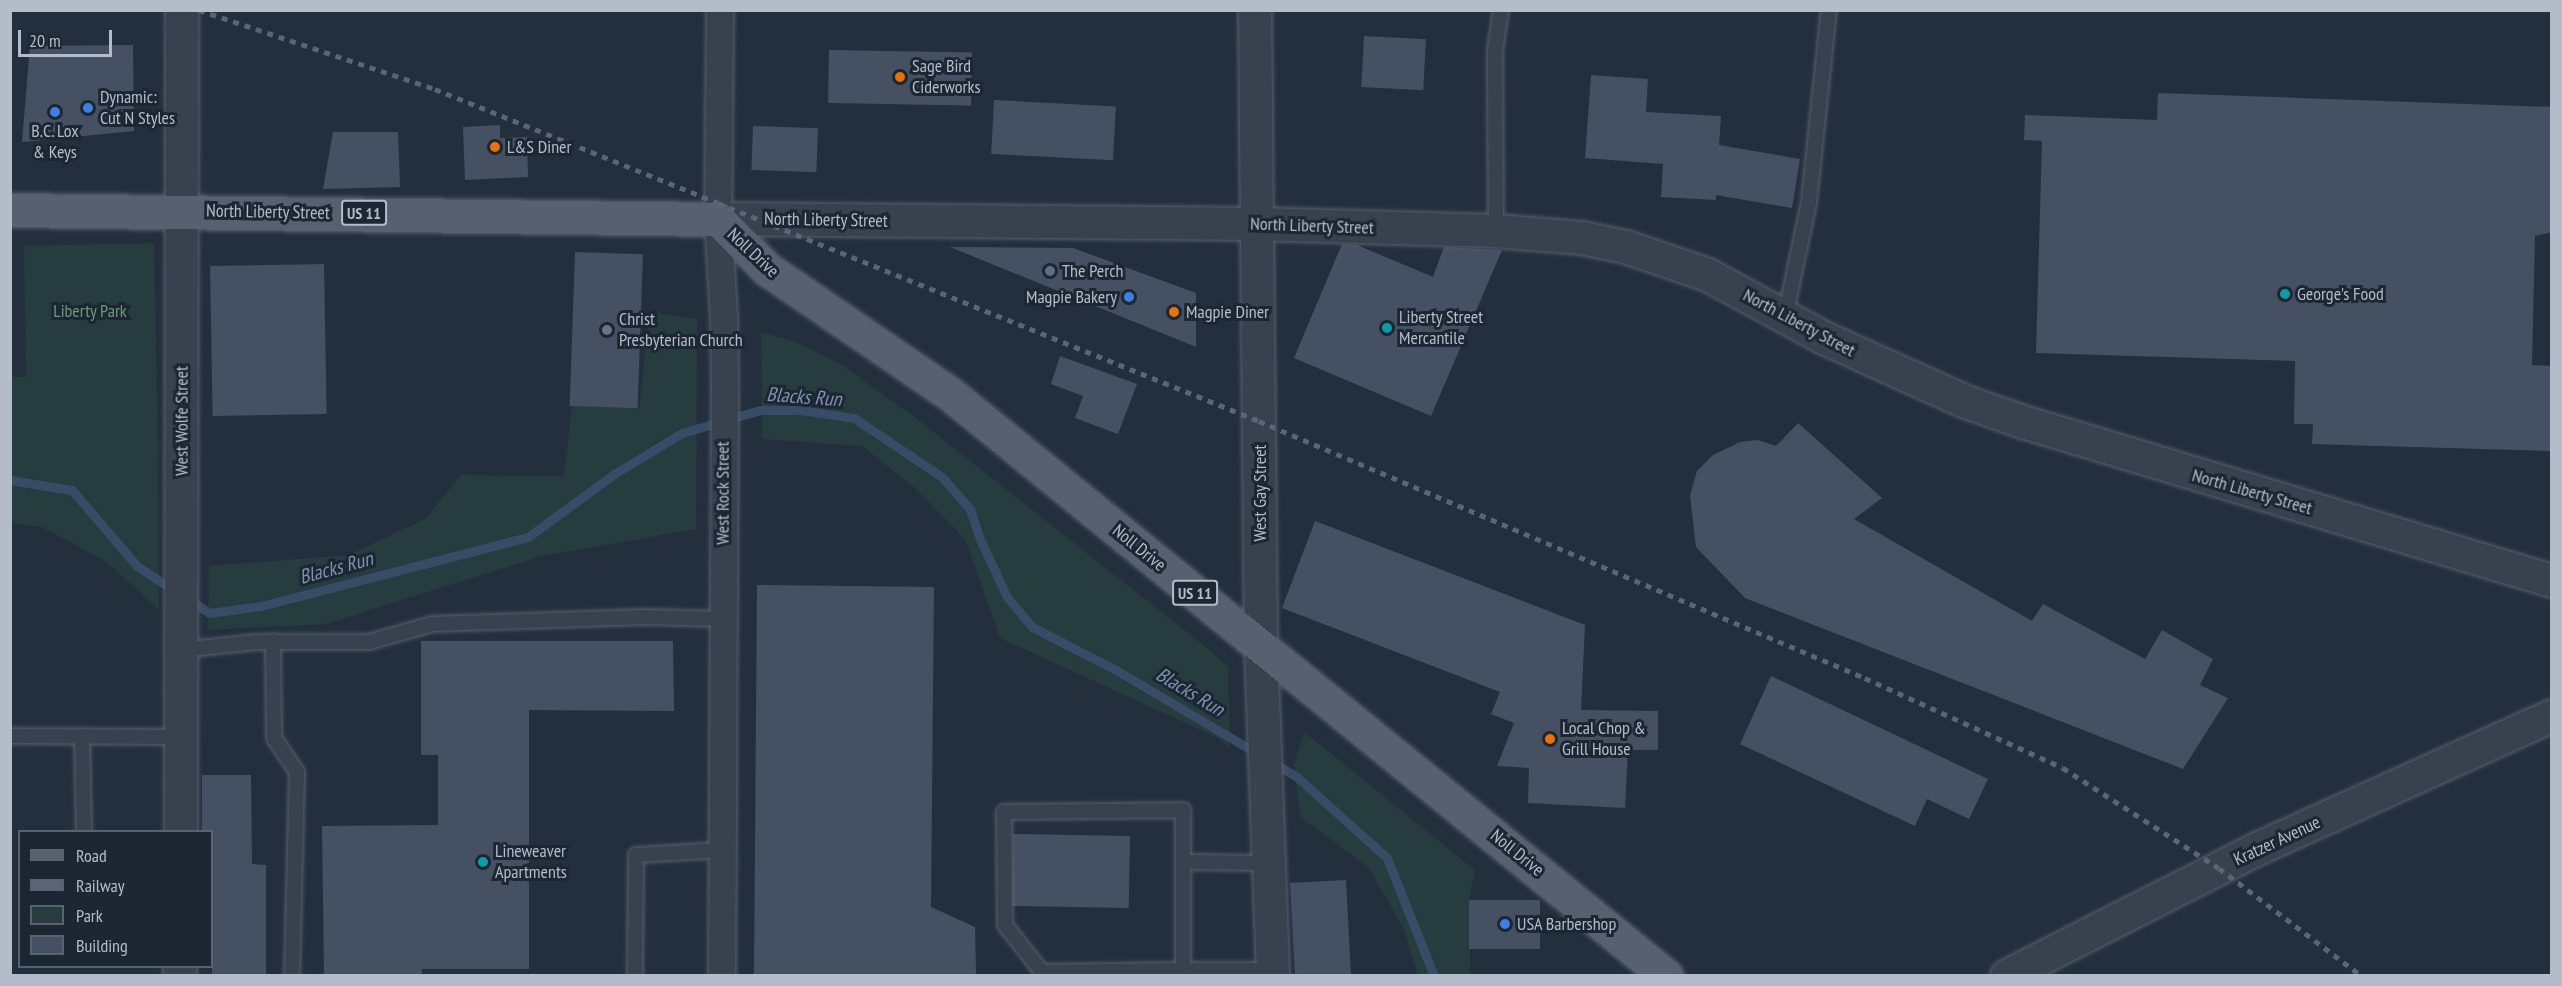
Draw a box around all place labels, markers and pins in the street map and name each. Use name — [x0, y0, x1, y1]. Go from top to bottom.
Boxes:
place label: Sage Bird Ciderworks — [912, 56, 981, 98]
marker: Sage Bird Ciderworks — [893, 70, 907, 84]
place label: Dynamic: Cut N Styles — [100, 87, 175, 130]
marker: Dynamic: Cut N Styles — [81, 101, 95, 115]
marker: B.C. Lox & Keys — [48, 105, 62, 119]
place label: B.C. Lox & Keys — [31, 121, 79, 164]
place label: L&S Diner — [507, 136, 571, 158]
marker: L&S Diner — [488, 140, 502, 154]
place label: The Perch — [1062, 260, 1124, 282]
marker: The Perch — [1043, 264, 1057, 278]
place label: George's Food — [2297, 283, 2384, 305]
place label: Magpie Bakery — [1026, 286, 1117, 308]
marker: George's Food — [2278, 287, 2292, 301]
marker: Magpie Bakery — [1122, 290, 1136, 304]
place label: Magpie Diner — [1186, 301, 1269, 323]
marker: Magpie Diner — [1167, 305, 1181, 319]
place label: Liberty Street Mercantile — [1399, 307, 1484, 350]
place label: Christ Presbyterian Church — [619, 309, 743, 352]
marker: Liberty Street Mercantile — [1380, 321, 1394, 335]
marker: Christ Presbyterian Church — [600, 323, 614, 337]
place label: Local Chop & Grill House — [1562, 718, 1645, 760]
marker: Local Chop & Grill House — [1543, 732, 1557, 746]
place label: Lineweaver Apartments — [495, 841, 567, 884]
marker: Lineweaver Apartments — [476, 855, 490, 869]
place label: USA Barbershop — [1517, 913, 1617, 935]
marker: USA Barbershop — [1498, 917, 1512, 931]

